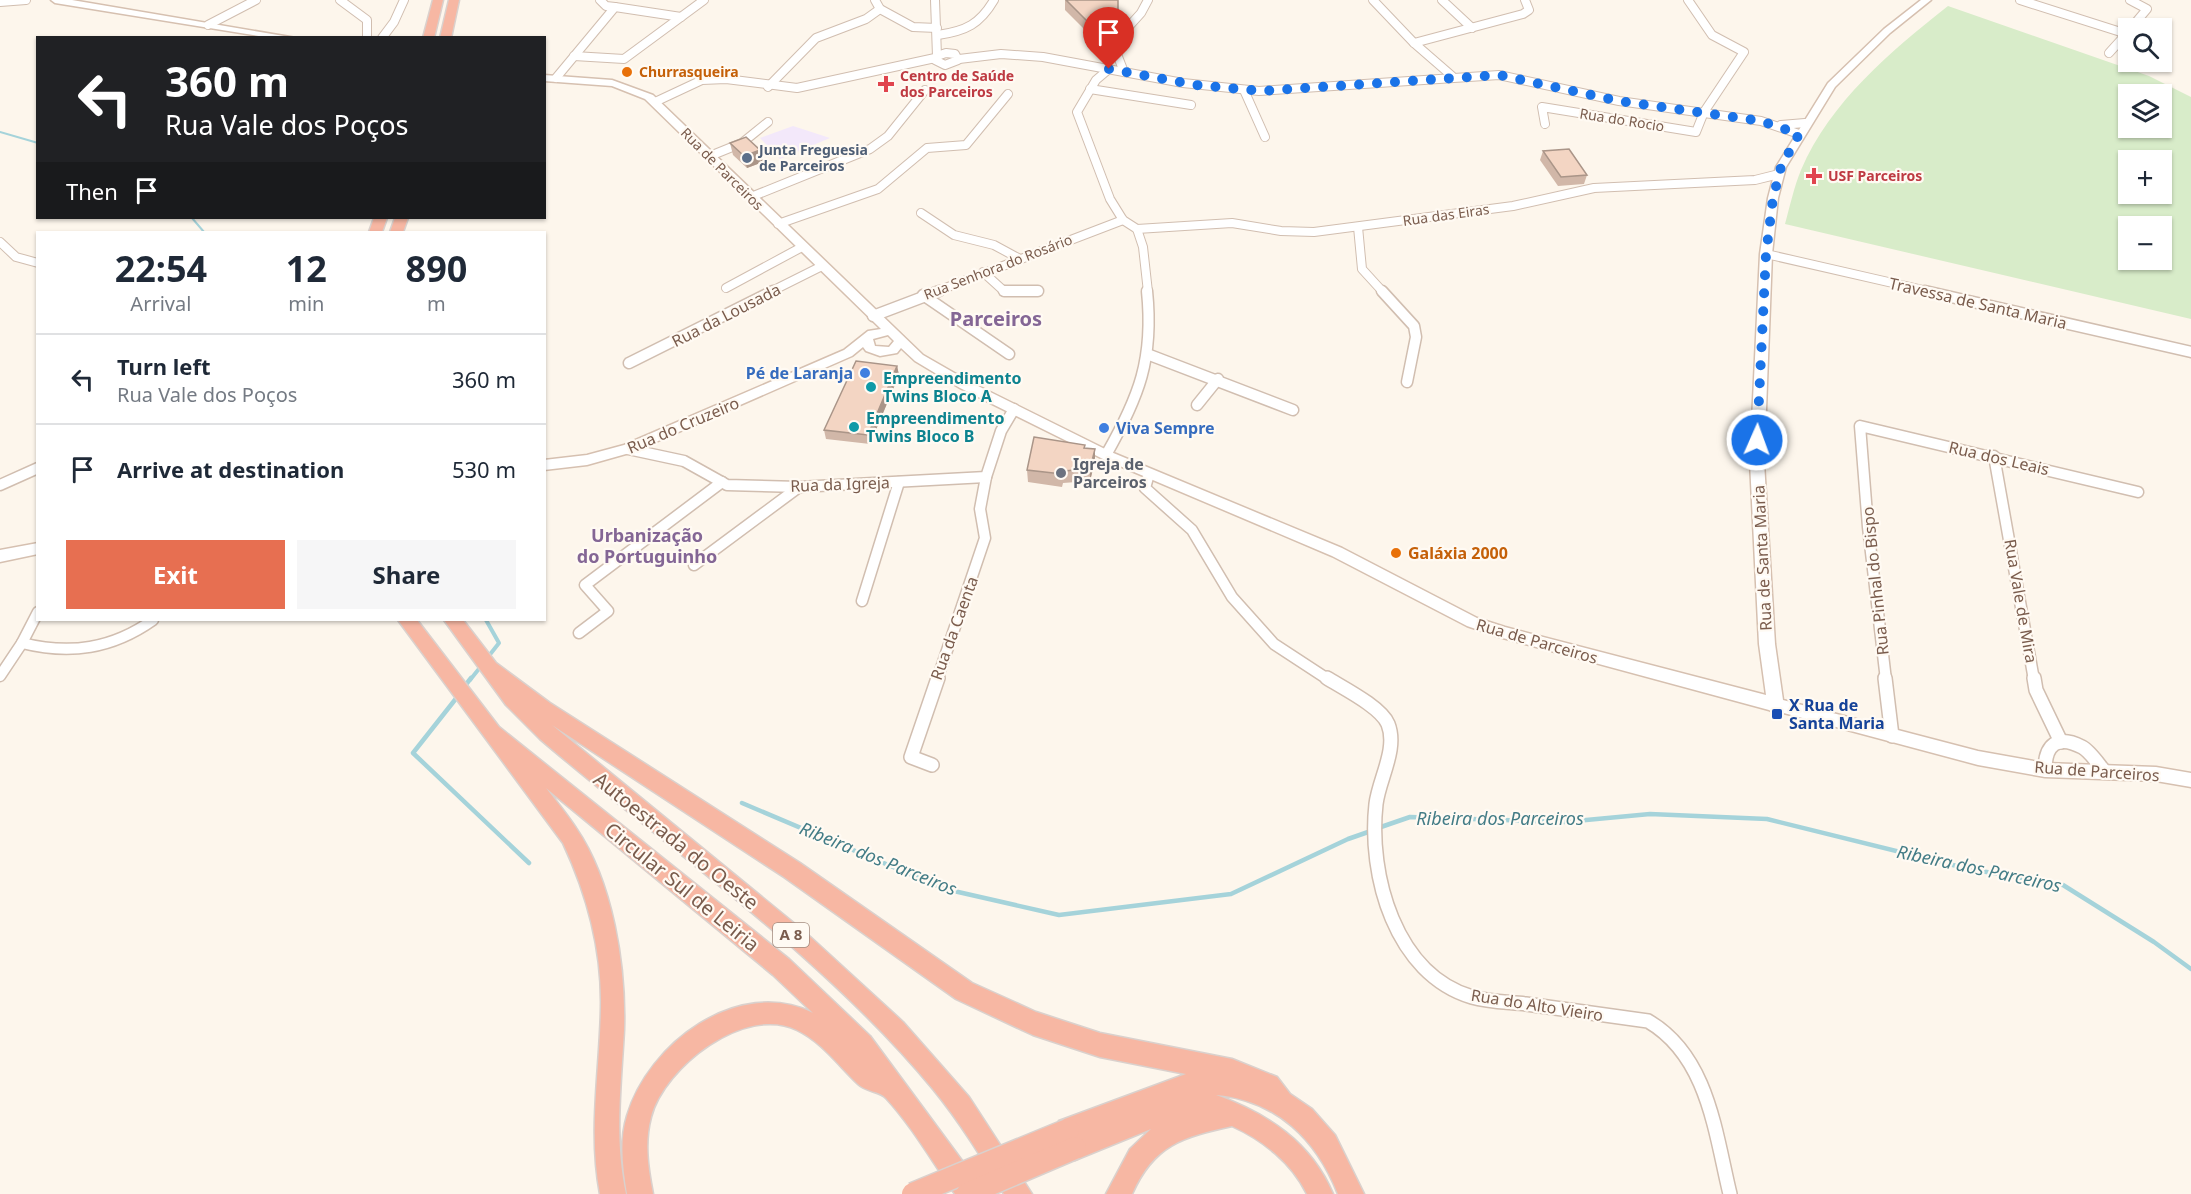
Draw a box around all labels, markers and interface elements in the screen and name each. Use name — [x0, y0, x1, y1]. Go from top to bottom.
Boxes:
pin — [1083, 7, 1134, 69]
icon: arrive — [1092, 16, 1125, 49]
map controls — [2118, 18, 2172, 270]
button: search — [2118, 18, 2172, 72]
text: 360 m — [165, 52, 289, 109]
icon: left — [66, 60, 144, 138]
place label: Churrasqueira — [639, 62, 739, 81]
marker: Churrasqueira — [620, 65, 634, 79]
place label: Centro de Saúde dos Parceiros — [900, 66, 1014, 101]
marker: Centro de Saúde dos Parceiros — [877, 75, 895, 93]
button: layers — [2118, 84, 2172, 138]
street label: Rua do Rocio — [1578, 103, 1666, 136]
text: Rua Vale dos Poços — [165, 106, 408, 143]
street label: Rua de Parceiros — [677, 123, 768, 214]
place label: Junta Freguesia de Parceiros — [757, 140, 868, 175]
button: + — [2118, 150, 2172, 204]
marker: Junta Freguesia de Parceiros — [740, 151, 754, 165]
place label: USF Parceiros — [1828, 166, 1922, 185]
marker: USF Parceiros — [1805, 167, 1823, 185]
icon: arrive — [130, 174, 163, 207]
text: Then — [66, 176, 118, 206]
street label: Rua das Eiras — [1401, 199, 1491, 230]
button: − — [2118, 216, 2172, 270]
street label: Rua Senhora do Rosário — [921, 229, 1075, 304]
text: 22:54 — [115, 244, 207, 293]
text: 12 — [286, 244, 327, 293]
text: 890 — [406, 244, 467, 293]
street label: Travessa de Santa Maria — [1887, 272, 2069, 334]
street label: Rua da Lousada — [668, 278, 784, 352]
text: Arrival — [130, 290, 191, 317]
text: min — [288, 290, 324, 317]
text: m — [427, 290, 446, 317]
district label: Parceiros — [950, 305, 1042, 332]
text: Turn left — [117, 351, 211, 381]
place label: Pé de Laranja — [746, 362, 853, 384]
icon: left — [66, 363, 99, 396]
text: 360 m — [452, 364, 516, 394]
marker: Pé de Laranja — [858, 366, 872, 380]
place label: Empreendimento Twins Bloco A — [883, 367, 1021, 407]
marker: Empreendimento Twins Bloco A — [864, 380, 878, 394]
text: Rua Vale dos Poços — [117, 381, 297, 408]
street label: Rua do Cruzeiro — [624, 391, 742, 459]
place label: Empreendimento Twins Bloco B — [866, 407, 1004, 447]
position arrow — [1725, 408, 1789, 472]
place label: Viva Sempre — [1116, 417, 1215, 439]
marker: Empreendimento Twins Bloco B — [847, 420, 861, 434]
marker: Viva Sempre — [1097, 421, 1111, 435]
street label: Rua dos Leais — [1947, 436, 2051, 480]
icon: arrive — [66, 453, 99, 486]
place label: Igreja de Parceiros — [1073, 453, 1147, 493]
text: Arrive at destination — [117, 454, 344, 484]
text: 530 m — [452, 454, 516, 484]
marker: Igreja de Parceiros — [1054, 466, 1068, 480]
street label: Rua da Igreja — [790, 471, 890, 497]
street label: Rua de Santa Maria — [1747, 485, 1777, 631]
street label: Rua Pinhal do Bispo — [1856, 506, 1894, 656]
district label: Urbanização do Portuguinho — [577, 523, 717, 568]
street label: Rua Vale de Mira — [1999, 537, 2043, 665]
button: Exit — [66, 540, 285, 609]
button: Share — [297, 540, 516, 609]
place label: Galáxia 2000 — [1408, 542, 1508, 564]
marker: Galáxia 2000 — [1389, 546, 1403, 560]
street label: Rua da Caenta — [925, 573, 983, 683]
street label: Rua de Parceiros — [1474, 613, 1600, 669]
place label: X Rua de Santa Maria — [1789, 694, 1885, 734]
marker: X Rua de Santa Maria — [1770, 707, 1784, 721]
street label: Rua de Parceiros — [2034, 756, 2160, 786]
street label: Autoestrada do Oeste — [588, 766, 764, 916]
water label: Ribeira dos Parceiros — [1416, 806, 1584, 830]
street label: Circular Sul de Leiria — [599, 816, 765, 957]
water label: Ribeira dos Parceiros — [796, 816, 961, 901]
water label: Ribeira dos Parceiros — [1895, 839, 2064, 897]
road number: A 8 — [773, 923, 809, 947]
street label: Rua do Alto Vieiro — [1469, 984, 1605, 1026]

